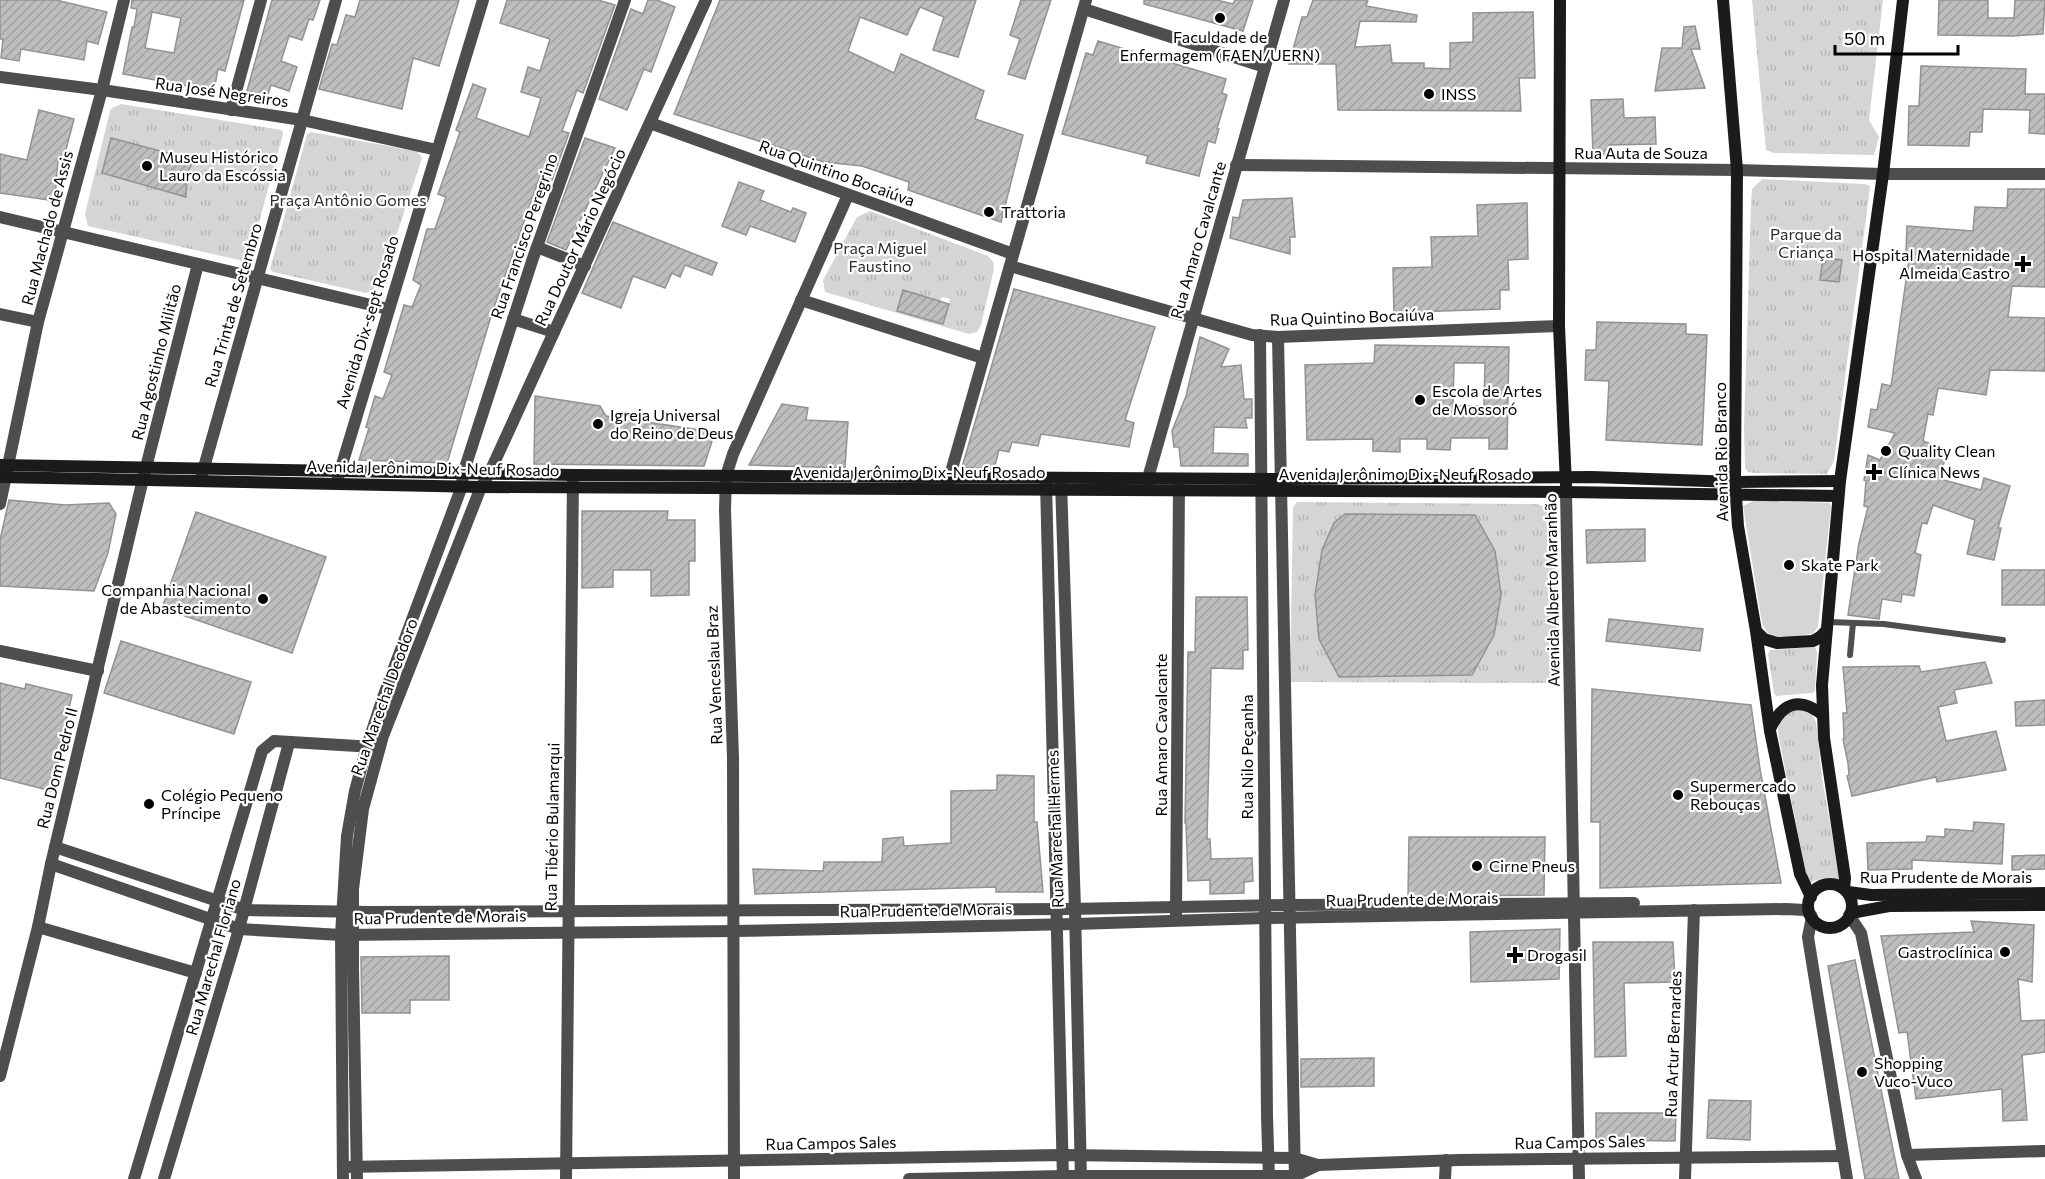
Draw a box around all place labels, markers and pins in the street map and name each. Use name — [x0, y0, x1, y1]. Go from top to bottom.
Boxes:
marker: Faculdade de Enfermagem (FAEN/UERN) — [1213, 11, 1227, 25]
place label: Faculdade de Enfermagem (FAEN/UERN) — [1120, 27, 1320, 64]
place label: INSS — [1441, 84, 1476, 103]
marker: INSS — [1422, 87, 1436, 101]
place label: Museu Histórico Lauro da Escóssia — [159, 147, 286, 184]
marker: Museu Histórico Lauro da Escóssia — [140, 159, 154, 173]
place label: Trattoria — [1001, 202, 1066, 221]
marker: Trattoria — [982, 205, 996, 219]
place label: Hospital Maternidade Almeida Castro — [1852, 245, 2010, 282]
marker: Hospital Maternidade Almeida Castro — [2014, 255, 2032, 273]
place label: Escola de Artes de Mossoró — [1432, 381, 1542, 418]
marker: Escola de Artes de Mossoró — [1413, 393, 1427, 407]
place label: Igreja Universal do Reino de Deus — [610, 405, 734, 442]
marker: Igreja Universal do Reino de Deus — [591, 417, 605, 431]
place label: Quality Clean — [1898, 441, 1995, 460]
marker: Quality Clean — [1879, 444, 1893, 458]
place label: Clínica News — [1888, 462, 1980, 481]
marker: Clínica News — [1865, 463, 1883, 481]
place label: Skate Park — [1801, 555, 1879, 574]
marker: Skate Park — [1782, 558, 1796, 572]
place label: Companhia Nacional de Abastecimento — [101, 580, 251, 617]
marker: Companhia Nacional de Abastecimento — [256, 592, 270, 606]
place label: Supermercado Rebouças — [1690, 776, 1796, 813]
place label: Colégio Pequeno Príncipe — [161, 785, 283, 822]
marker: Supermercado Rebouças — [1671, 788, 1685, 802]
marker: Colégio Pequeno Príncipe — [142, 797, 156, 811]
place label: Cirne Pneus — [1489, 856, 1575, 875]
marker: Cirne Pneus — [1470, 859, 1484, 873]
place label: Gastroclínica — [1898, 942, 1993, 961]
place label: Drogasil — [1527, 945, 1587, 964]
marker: Gastroclínica — [1998, 945, 2012, 959]
marker: Drogasil — [1508, 948, 1522, 962]
place label: Shopping Vuco-Vuco — [1874, 1053, 1953, 1090]
marker: Shopping Vuco-Vuco — [1855, 1065, 1869, 1079]

